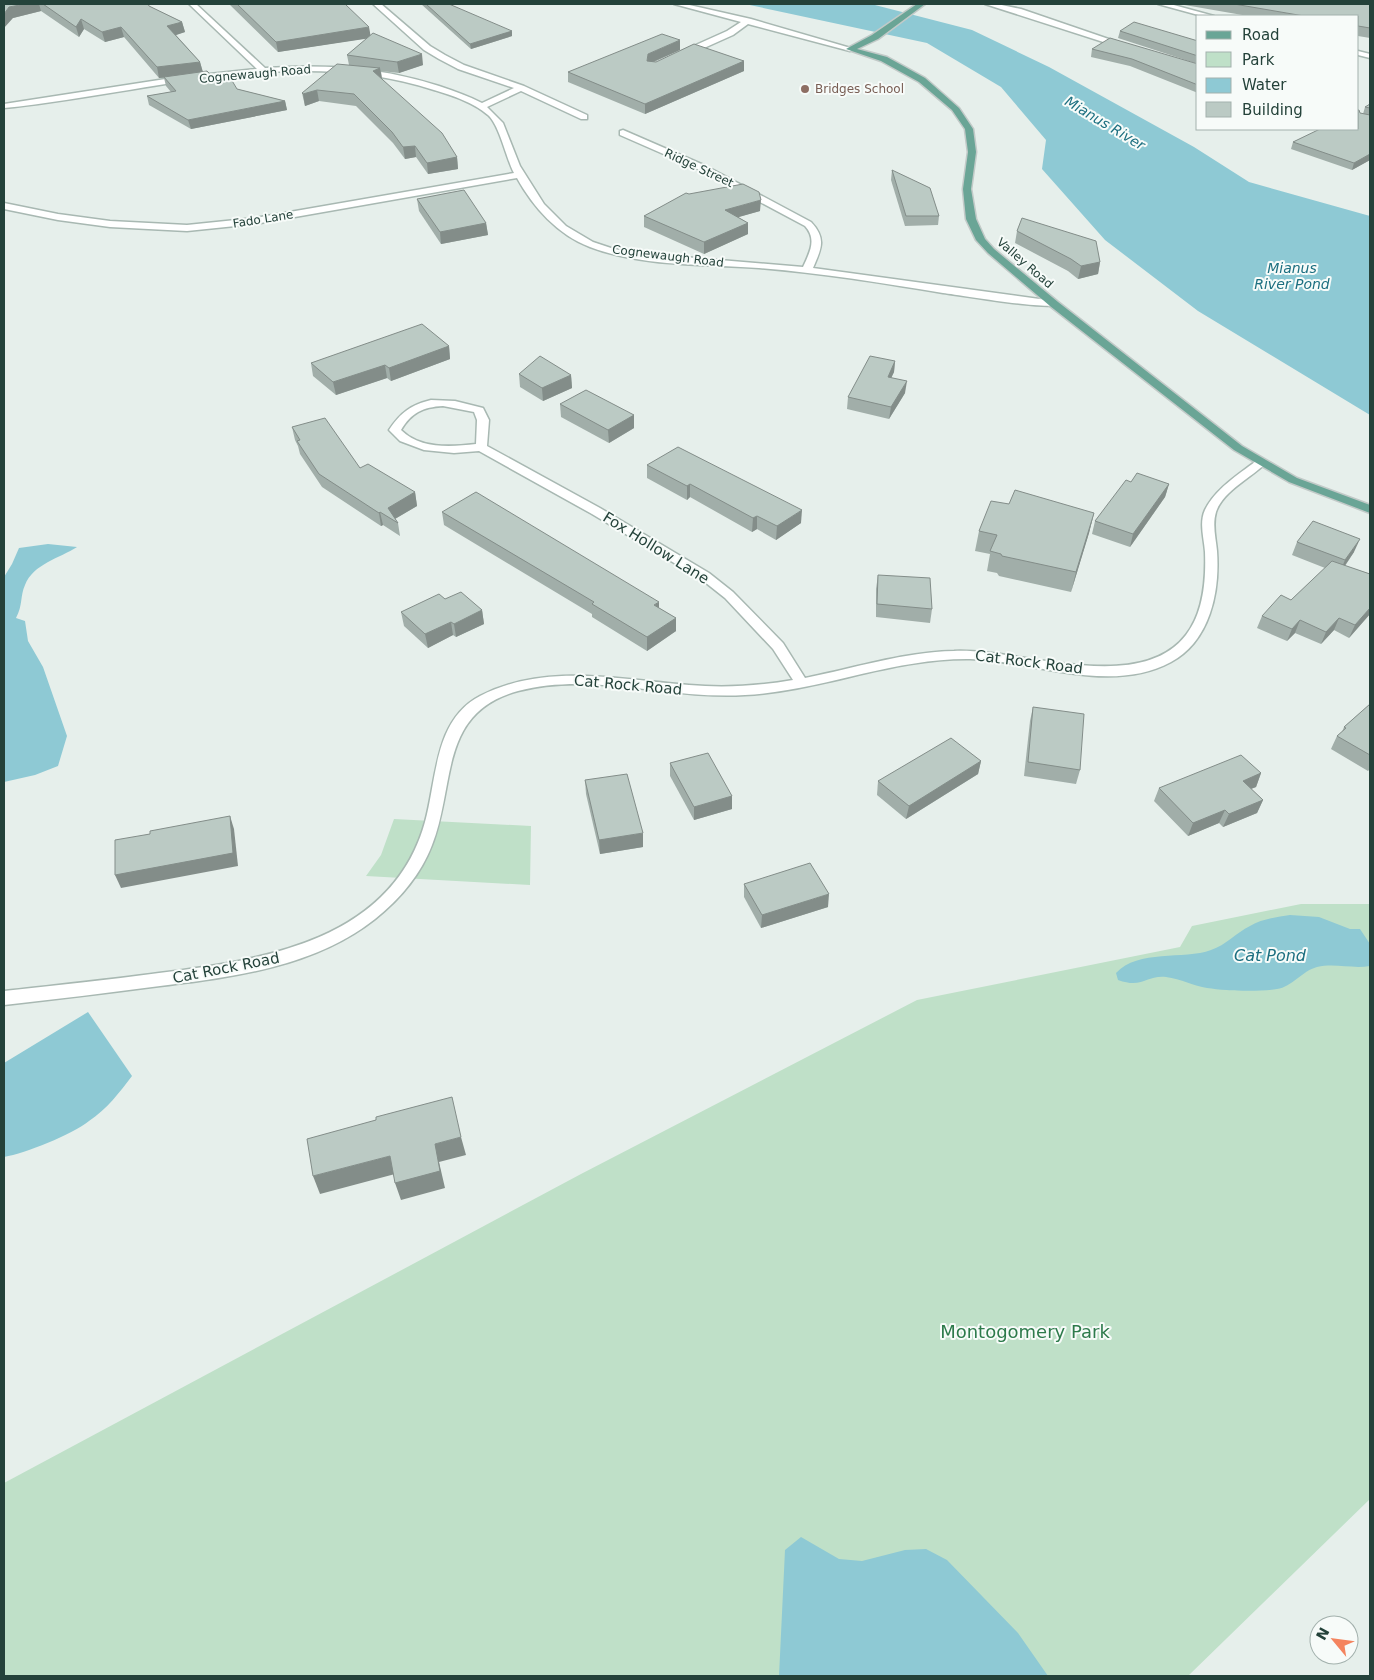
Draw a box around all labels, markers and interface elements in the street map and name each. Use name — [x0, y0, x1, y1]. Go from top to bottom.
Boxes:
legend — [1196, 15, 1359, 130]
text: Road — [1242, 26, 1280, 44]
text: Park — [1242, 51, 1275, 69]
street label: Cognewaugh Road — [198, 62, 312, 86]
text: Water — [1242, 76, 1287, 94]
place label: Bridges School — [815, 82, 904, 96]
marker: Bridges School — [799, 83, 811, 95]
water label: Mianus River — [1062, 93, 1149, 154]
text: Building — [1242, 101, 1303, 119]
street label: Ridge Street — [662, 146, 736, 190]
street label: Fado Lane — [232, 207, 294, 231]
street label: Valley Road — [994, 235, 1056, 291]
street label: Cognewaugh Road — [611, 242, 725, 270]
water label: Mianus River Pond — [1254, 260, 1330, 292]
street label: Fox Hollow Lane — [600, 508, 712, 588]
street label: Cat Rock Road — [974, 646, 1084, 678]
street label: Cat Rock Road — [573, 671, 683, 699]
water label: Cat Pond — [1234, 946, 1307, 965]
street label: Cat Rock Road — [171, 949, 281, 987]
park label: Montogomery Park — [940, 1321, 1110, 1342]
north arrow — [1309, 1615, 1359, 1665]
text: N — [1313, 1625, 1332, 1643]

